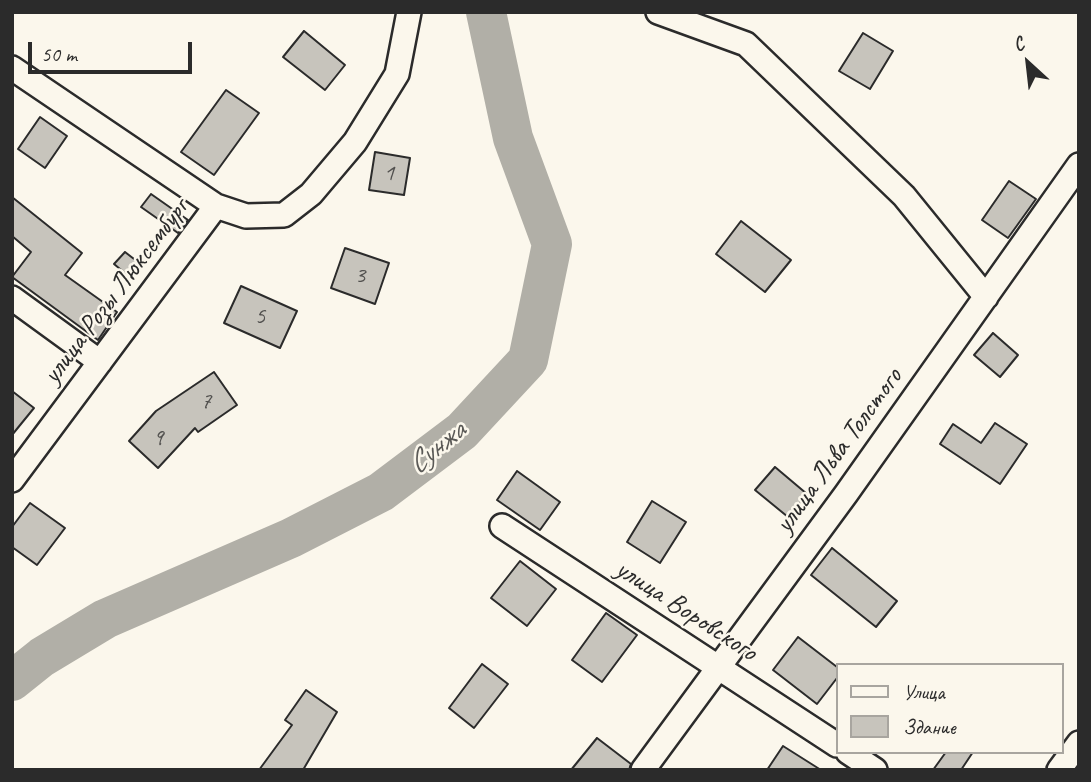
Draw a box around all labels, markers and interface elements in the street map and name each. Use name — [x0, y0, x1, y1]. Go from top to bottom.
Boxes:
scale bar — [32, 28, 196, 72]
north arrow — [993, 28, 1063, 98]
text: С — [1009, 31, 1028, 57]
text: 50 m — [41, 41, 77, 67]
house number: 1 — [384, 160, 394, 188]
street label: улица Розы Люксембург — [36, 193, 196, 391]
house number: 3 — [355, 262, 365, 290]
house number: 5 — [255, 303, 265, 331]
street label: улица Льва Толстого — [768, 362, 910, 540]
house number: 7 — [201, 388, 211, 416]
water label: Сунжа — [401, 414, 473, 482]
house number: 9 — [153, 425, 163, 453]
street label: улица Воровского — [609, 553, 763, 669]
legend — [836, 663, 1063, 754]
text: Улица — [903, 679, 945, 705]
text: Здание — [903, 714, 956, 740]

